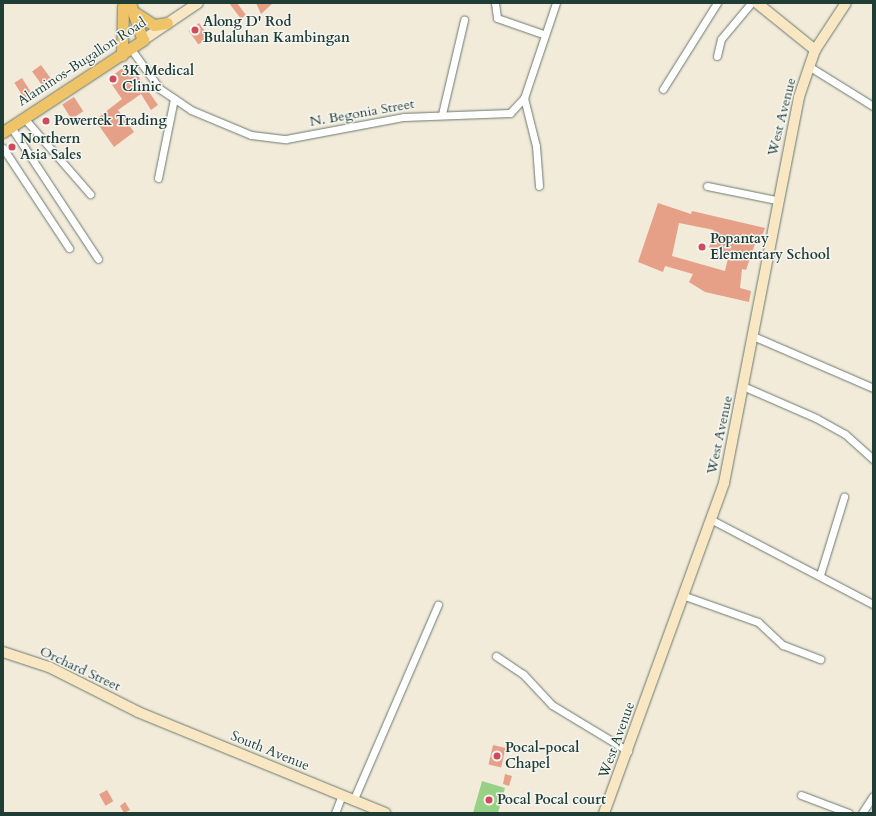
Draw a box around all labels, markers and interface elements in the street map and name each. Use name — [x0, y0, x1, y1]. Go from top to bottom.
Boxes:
street label: Alaminos-Bugallon Road — [14, 14, 150, 110]
place label: Along D' Rod Bulaluhan Kambingan — [203, 14, 350, 46]
marker: Along D' Rod Bulaluhan Kambingan — [190, 25, 200, 35]
place label: 3K Medical Clinic — [122, 63, 194, 96]
marker: 3K Medical Clinic — [107, 73, 119, 85]
street label: West Avenue — [764, 76, 800, 158]
street label: N. Begonia Street — [308, 96, 416, 130]
place label: Powertek Trading — [54, 113, 167, 129]
marker: Powertek Trading — [41, 116, 51, 126]
place label: Northern Asia Sales — [20, 131, 81, 164]
marker: Northern Asia Sales — [7, 142, 17, 152]
place label: Popantay Elementary School — [710, 231, 830, 264]
marker: Popantay Elementary School — [697, 242, 707, 252]
street label: West Avenue — [703, 394, 737, 476]
street label: Orchard Street — [37, 643, 123, 695]
street label: West Avenue — [595, 700, 639, 780]
street label: South Avenue — [228, 728, 312, 774]
place label: Pocal-pocal Chapel — [505, 740, 579, 772]
marker: Pocal-pocal Chapel — [492, 751, 502, 761]
place label: Pocal Pocal court — [497, 792, 606, 808]
marker: Pocal Pocal court — [484, 795, 494, 805]

